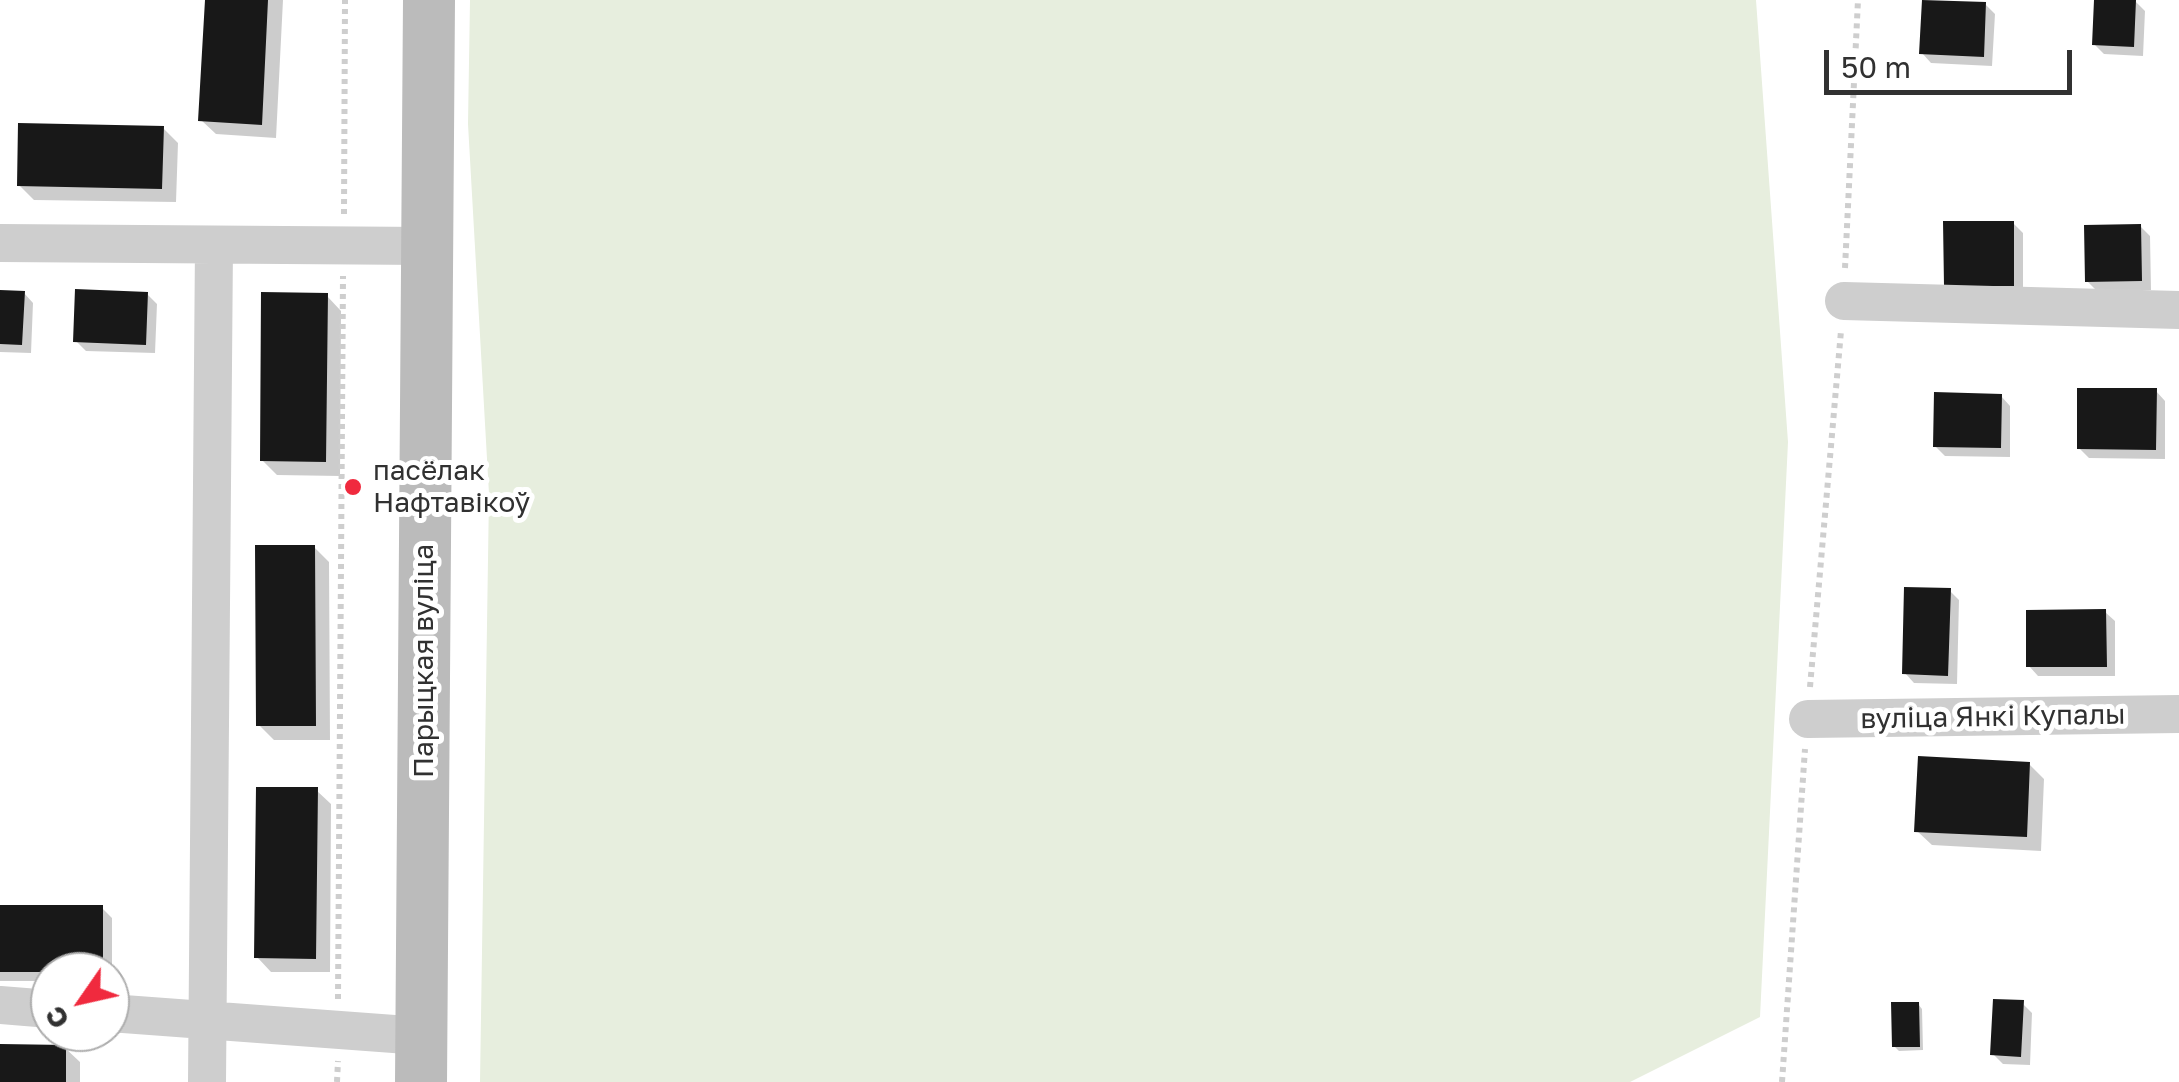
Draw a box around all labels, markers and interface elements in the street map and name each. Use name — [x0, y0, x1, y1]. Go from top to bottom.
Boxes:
scale bar — [1829, 30, 2076, 92]
text: 50 m — [1841, 49, 1911, 85]
place label: пасёлак Нафтавікоў — [373, 454, 530, 520]
marker: пасёлак Нафтавікоў — [342, 476, 364, 498]
street label: Парыцкая вуліца — [407, 544, 441, 778]
street label: вуліца Янкі Купалы — [1860, 698, 2126, 736]
north arrow — [30, 952, 130, 1052]
text: С — [37, 1000, 76, 1035]

